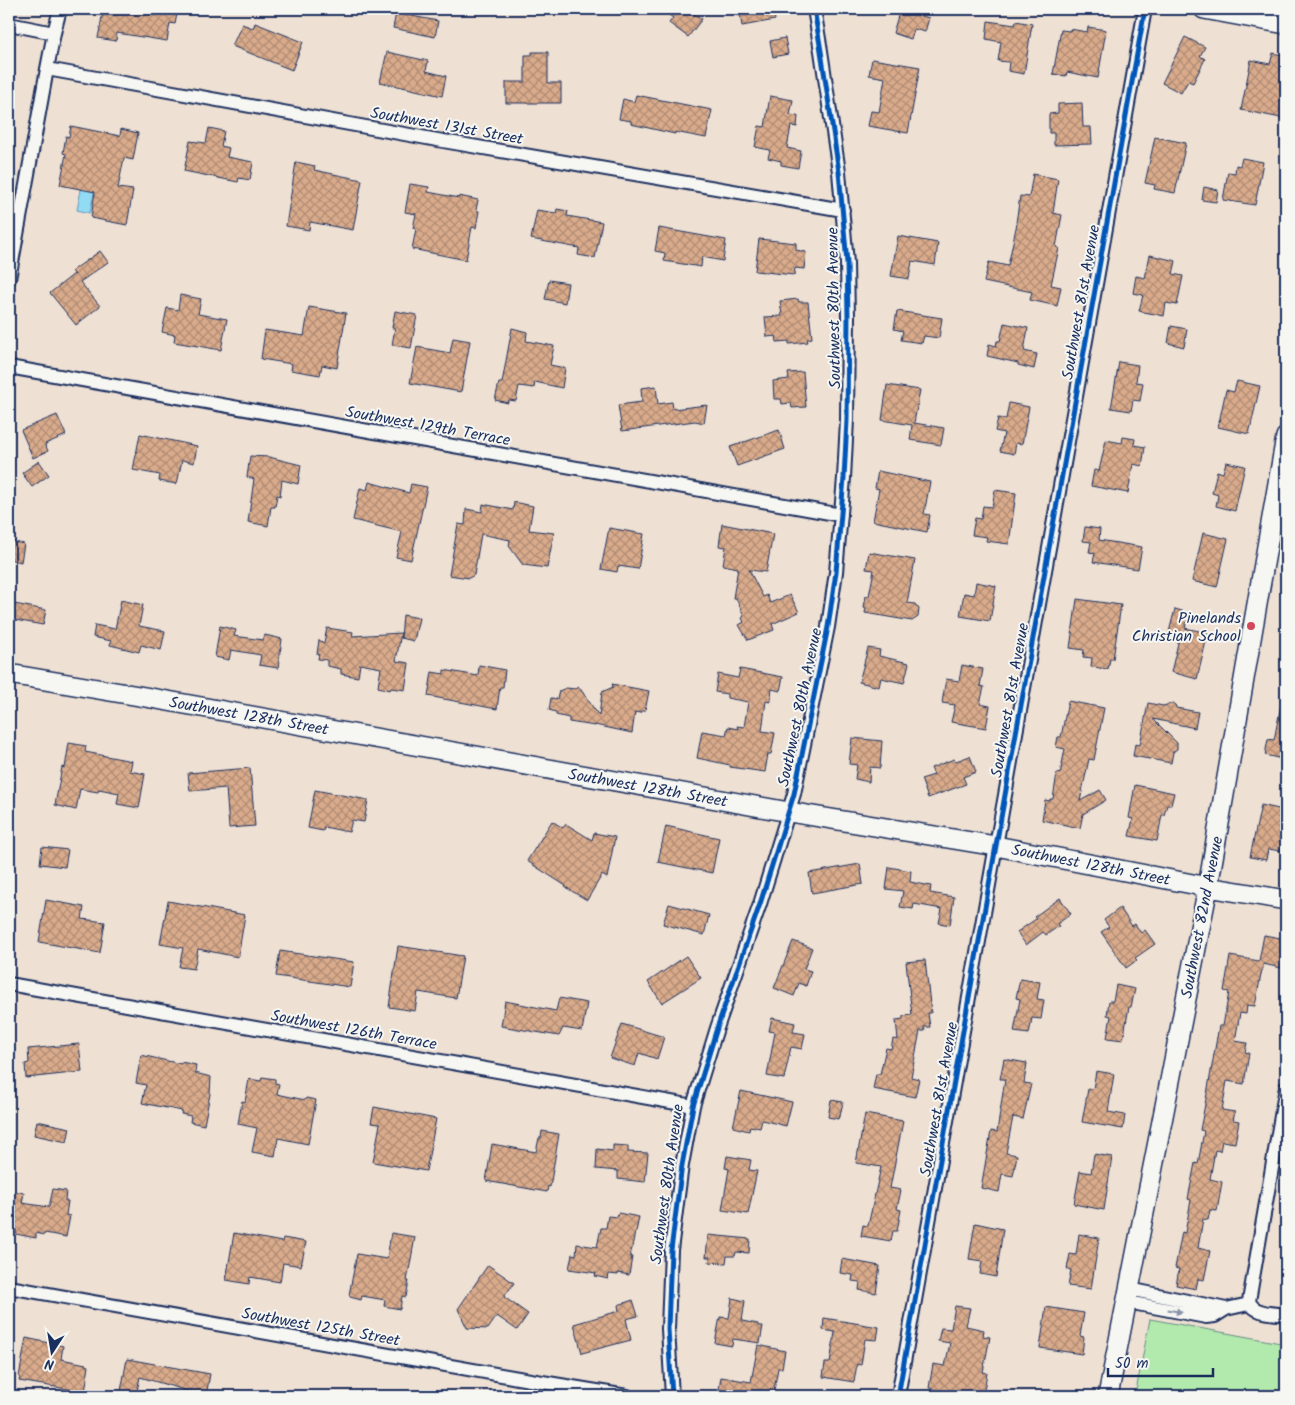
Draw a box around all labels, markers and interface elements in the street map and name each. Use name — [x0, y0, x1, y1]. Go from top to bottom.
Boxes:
street label: Southwest 131st Street — [368, 101, 526, 152]
street label: Southwest 81st Avenue — [1056, 223, 1107, 382]
street label: Southwest 80th Avenue — [821, 227, 848, 389]
street label: Southwest 129th Terrace — [343, 400, 512, 453]
place label: Pinelands Christian School — [1132, 606, 1241, 649]
marker: Pinelands Christian School — [1245, 620, 1257, 632]
street label: Southwest 81st Avenue — [985, 621, 1036, 780]
street label: Southwest 80th Avenue — [771, 626, 829, 789]
street label: Southwest 128th Street — [167, 690, 331, 743]
street label: Southwest 128th Street — [566, 762, 730, 815]
street label: Southwest 82nd Avenue — [1175, 834, 1230, 1000]
street label: Southwest 128th Street — [1009, 838, 1173, 893]
street label: Southwest 126th Terrace — [269, 1004, 439, 1057]
street label: Southwest 81st Avenue — [914, 1020, 965, 1179]
street label: Southwest 80th Avenue — [644, 1102, 691, 1266]
street label: Southwest 125th Street — [240, 1301, 403, 1354]
one-way arrow — [1167, 1308, 1183, 1316]
north arrow — [28, 1328, 78, 1378]
scale bar — [1108, 1345, 1212, 1377]
text: N — [43, 1352, 56, 1375]
text: 50 m — [1115, 1352, 1149, 1376]

